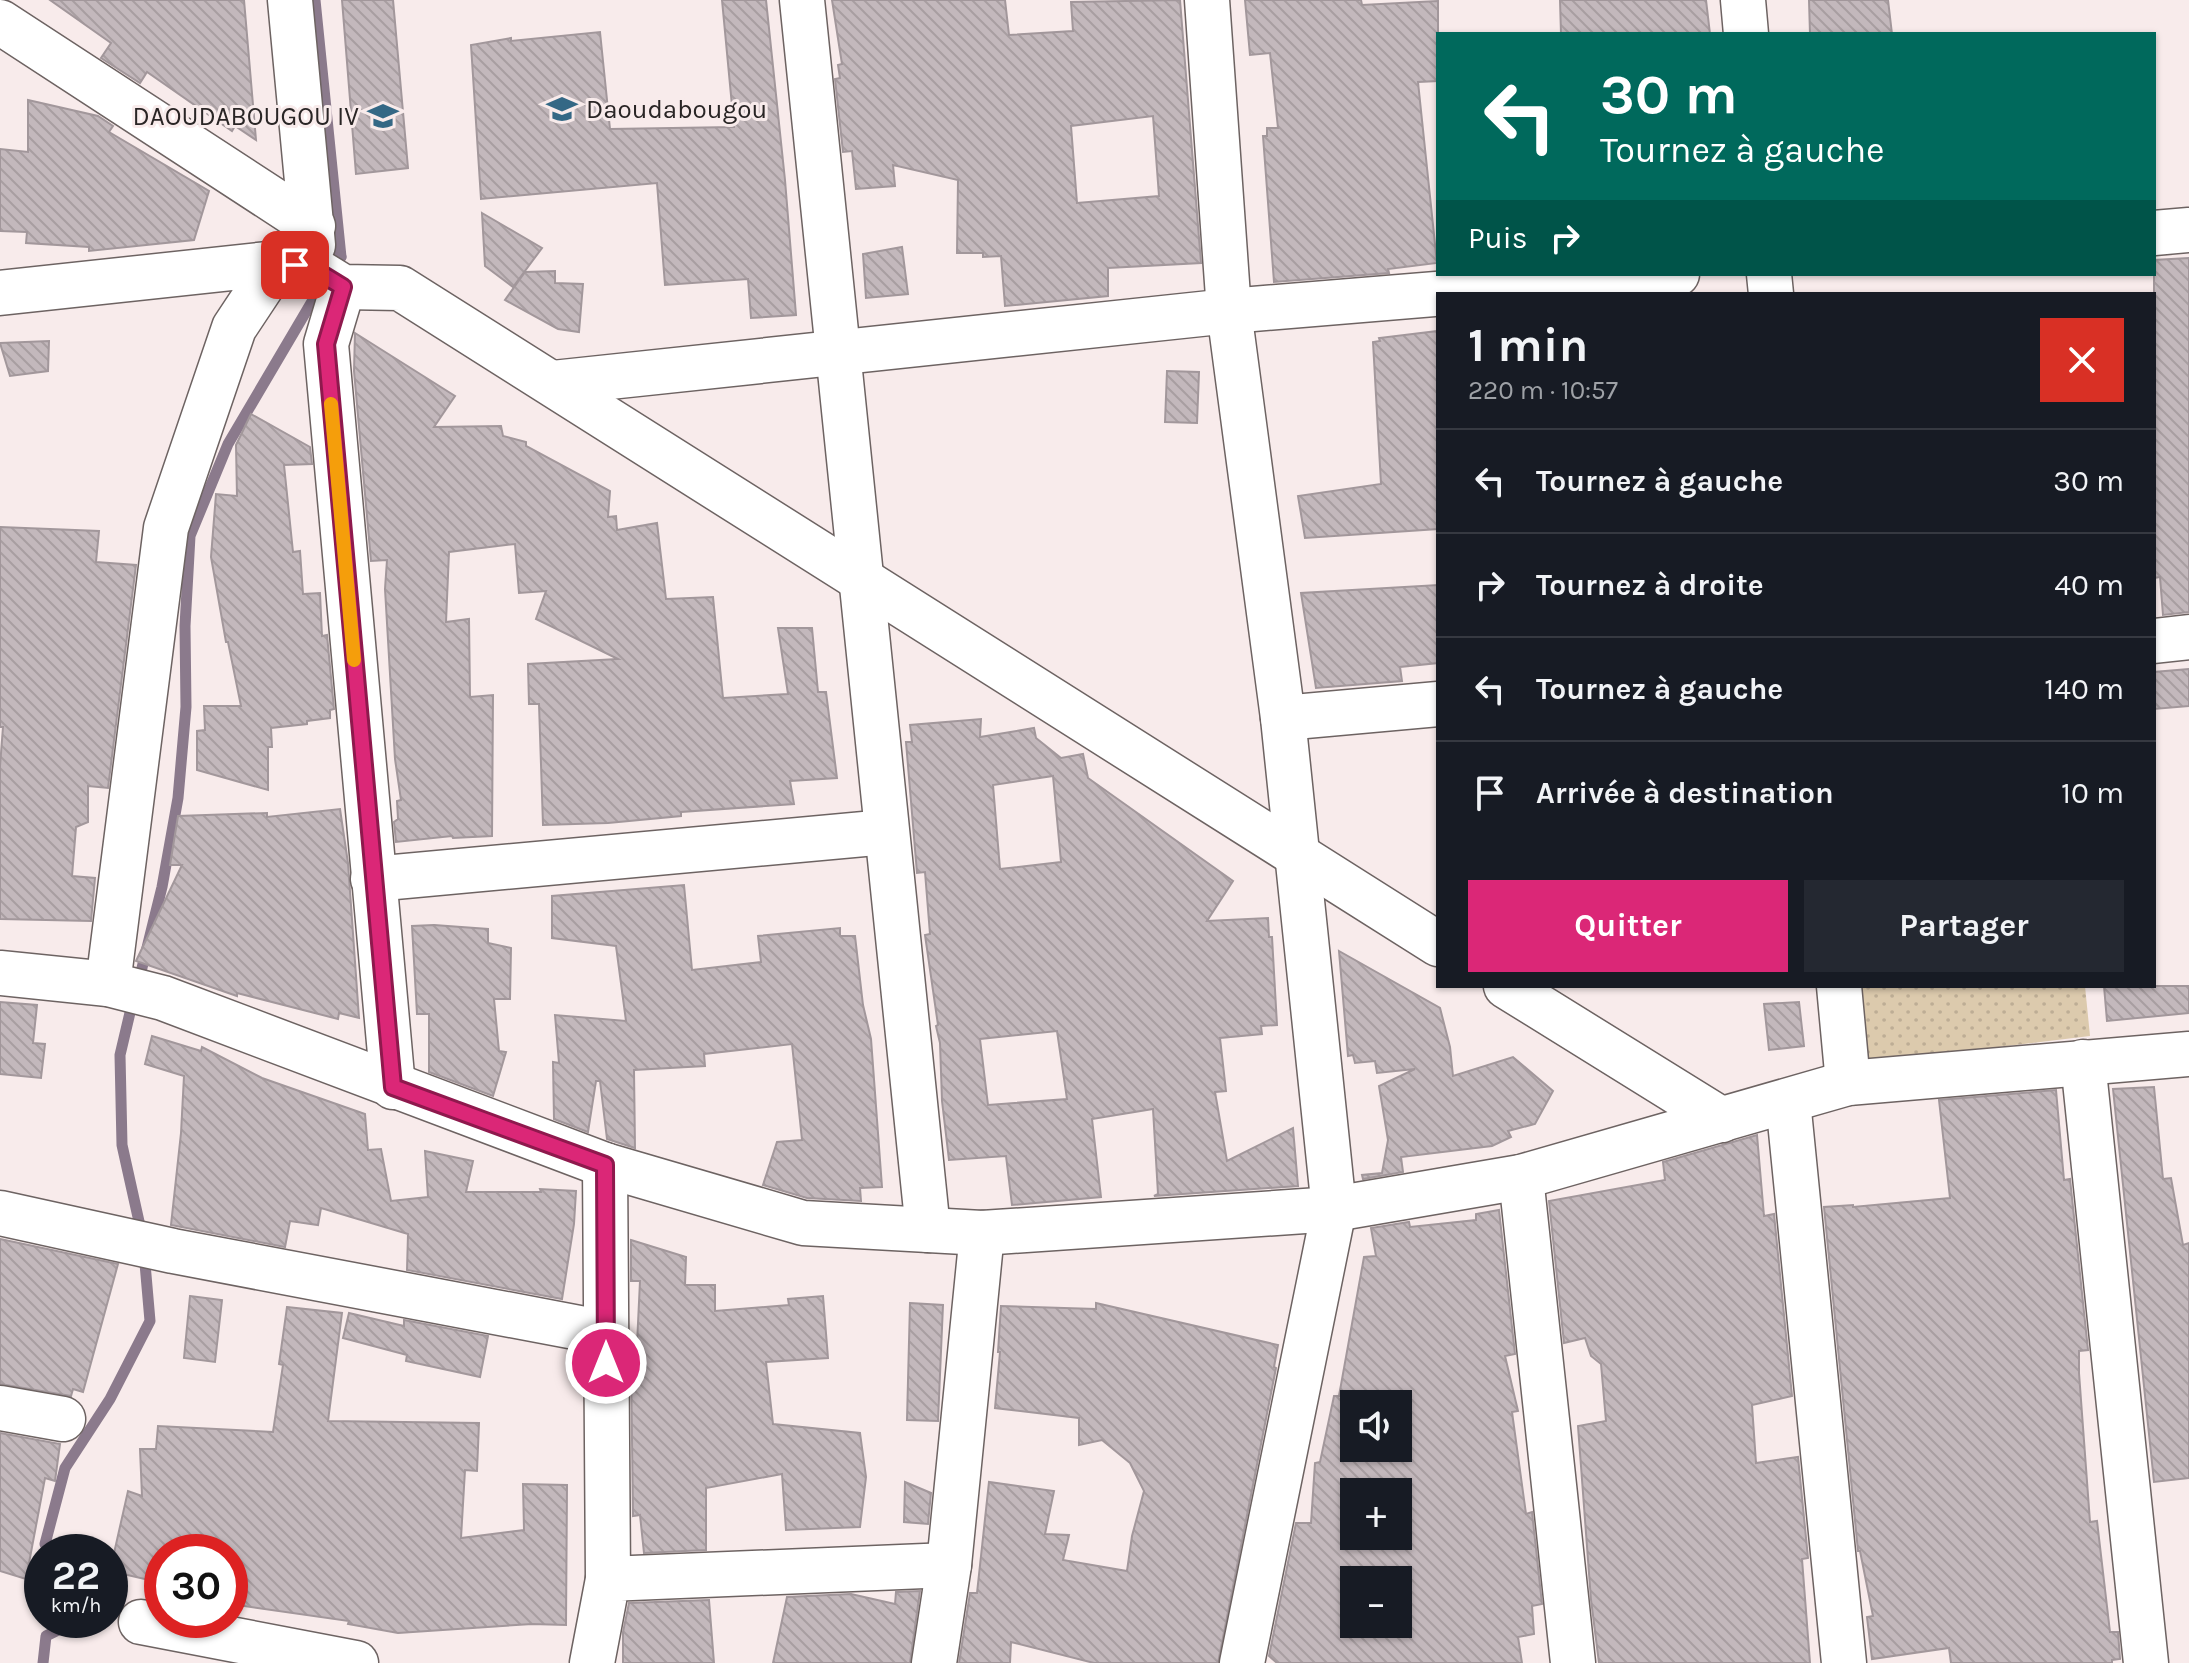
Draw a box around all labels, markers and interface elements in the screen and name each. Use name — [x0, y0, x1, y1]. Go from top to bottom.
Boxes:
text: 30 m — [1600, 62, 1738, 127]
icon: left — [1468, 64, 1572, 168]
school or university icon: Daoudabougou — [545, 92, 579, 126]
place label: Daoudabougou — [586, 94, 767, 125]
school or university icon: DAOUDABOUGOU IV — [366, 99, 400, 133]
place label: DAOUDABOUGOU IV — [133, 101, 359, 132]
text: Tournez à gauche — [1600, 129, 1885, 171]
icon: right — [1543, 216, 1587, 260]
text: Puis — [1468, 220, 1527, 256]
pin — [261, 231, 329, 299]
icon: arrive — [273, 243, 317, 287]
text: 1 min — [1468, 317, 1588, 373]
button: close — [2040, 318, 2124, 402]
text: 220 m · 10:57 — [1468, 375, 1618, 406]
icon: left — [1468, 459, 1512, 503]
text: Tournez à gauche — [1536, 463, 1783, 499]
text: 30 m — [2053, 463, 2124, 499]
icon: right — [1468, 563, 1512, 607]
text: Tournez à droite — [1536, 567, 1764, 603]
text: 40 m — [2054, 567, 2124, 603]
icon: left — [1468, 667, 1512, 711]
text: Tournez à gauche — [1536, 671, 1783, 707]
text: 140 m — [2044, 671, 2124, 707]
icon: arrive — [1468, 771, 1512, 815]
text: Arrivée à destination — [1536, 775, 1834, 811]
text: 10 m — [2061, 775, 2124, 811]
button: Quitter — [1468, 880, 1788, 972]
button: Partager — [1804, 880, 2124, 972]
position arrow — [564, 1321, 648, 1405]
map controls — [1340, 1390, 1412, 1638]
button: sound — [1340, 1390, 1412, 1462]
button: + — [1340, 1478, 1412, 1550]
speed limit sign: 30 — [144, 1534, 248, 1638]
text: 22 — [52, 1552, 100, 1599]
button: − — [1340, 1566, 1412, 1638]
text: km/h — [51, 1594, 101, 1617]

